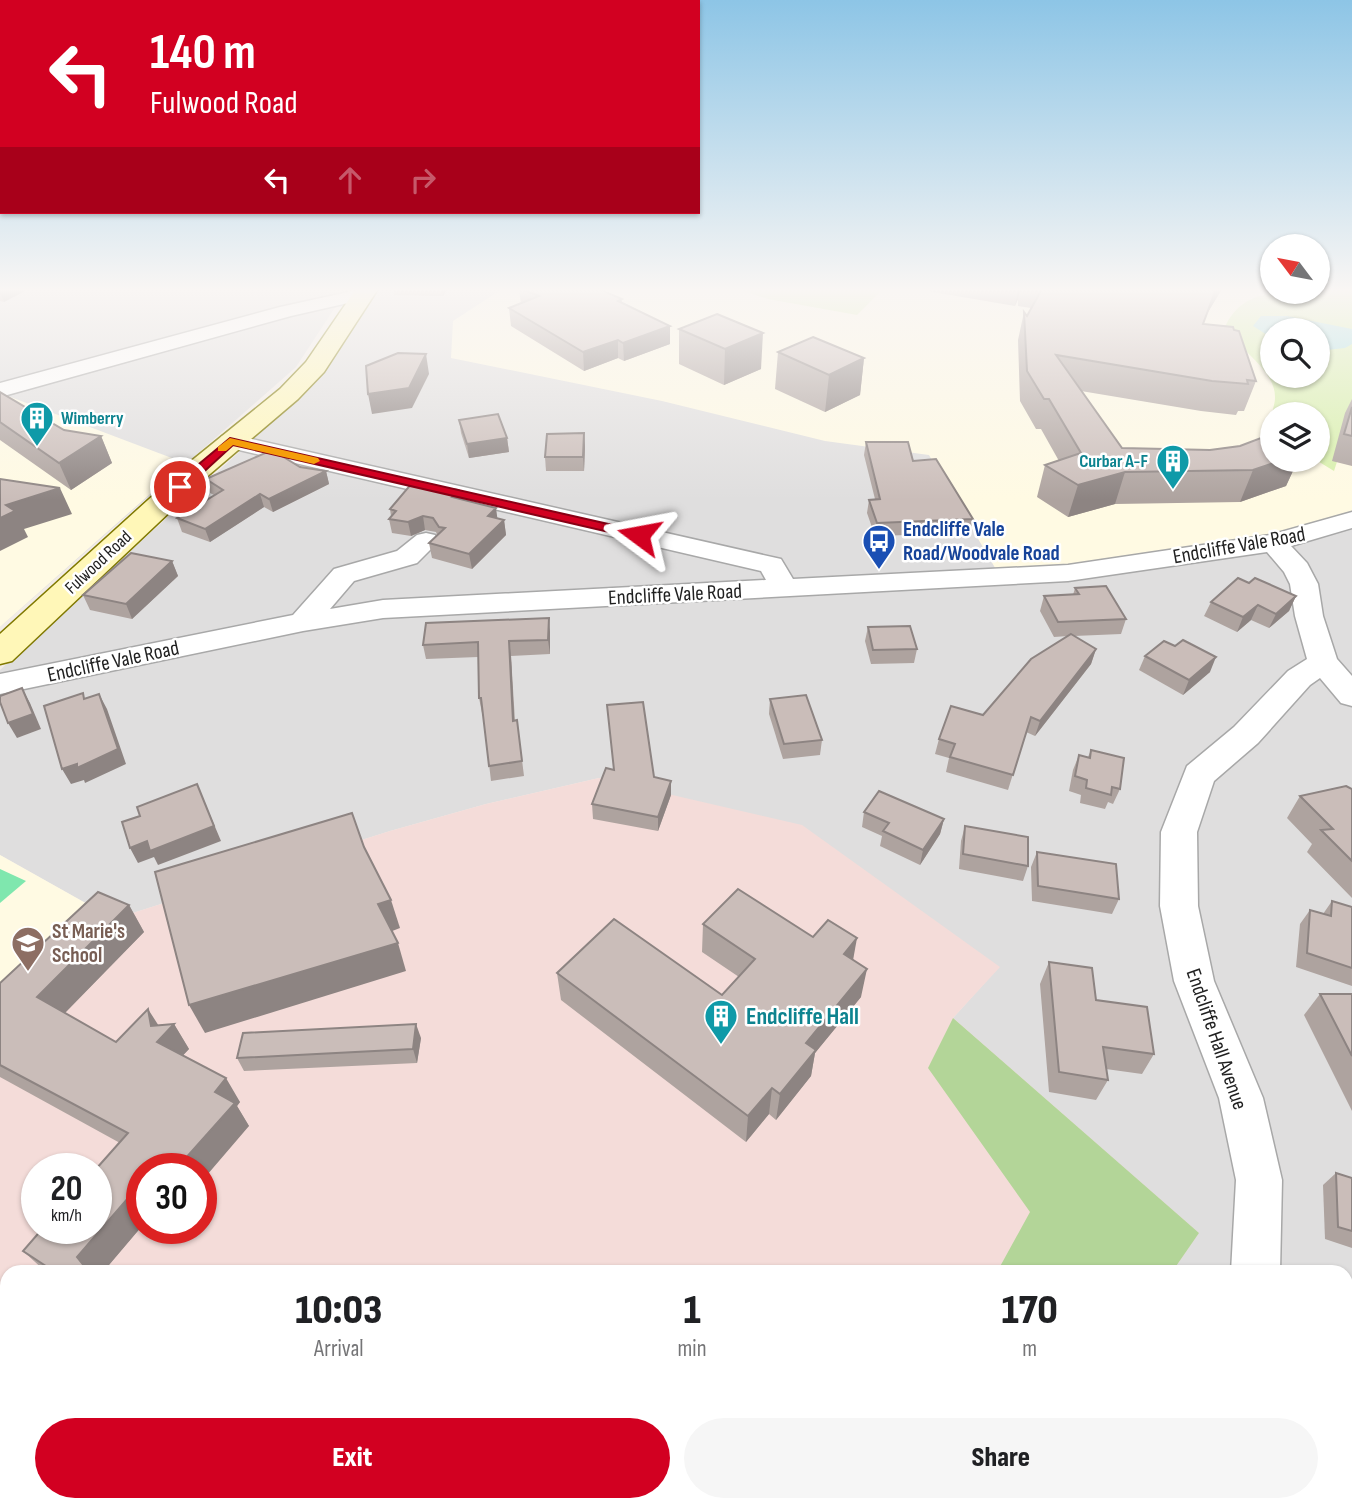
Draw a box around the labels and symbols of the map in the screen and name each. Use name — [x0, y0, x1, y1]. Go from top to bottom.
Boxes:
north arrow — [1260, 234, 1330, 304]
building icon: Wimberry — [18, 399, 56, 448]
place label: Wimberry — [61, 408, 124, 429]
building icon: Curbar A-F — [1154, 442, 1192, 491]
place label: Curbar A-F — [1079, 451, 1148, 472]
pin — [150, 457, 210, 517]
position arrow — [602, 498, 676, 572]
place label: Endcliffe Vale Road/Woodvale Road — [903, 517, 1060, 566]
bus stop icon: Endcliffe Vale Road/Woodvale Road — [860, 522, 898, 571]
street label: Endcliffe Vale Road — [1171, 522, 1307, 569]
street label: Fulwood Road — [61, 526, 136, 598]
street label: Endcliffe Vale Road — [607, 579, 743, 610]
street label: Endcliffe Vale Road — [45, 635, 181, 688]
place label: St Marie's School — [52, 919, 125, 968]
school or university icon: St Marie's School — [9, 924, 47, 973]
street label: Endcliffe Hall Avenue — [1181, 965, 1252, 1113]
building icon: Endcliffe Hall — [702, 997, 740, 1046]
place label: Endcliffe Hall — [746, 1002, 859, 1031]
speed limit sign: 30 — [126, 1153, 217, 1244]

